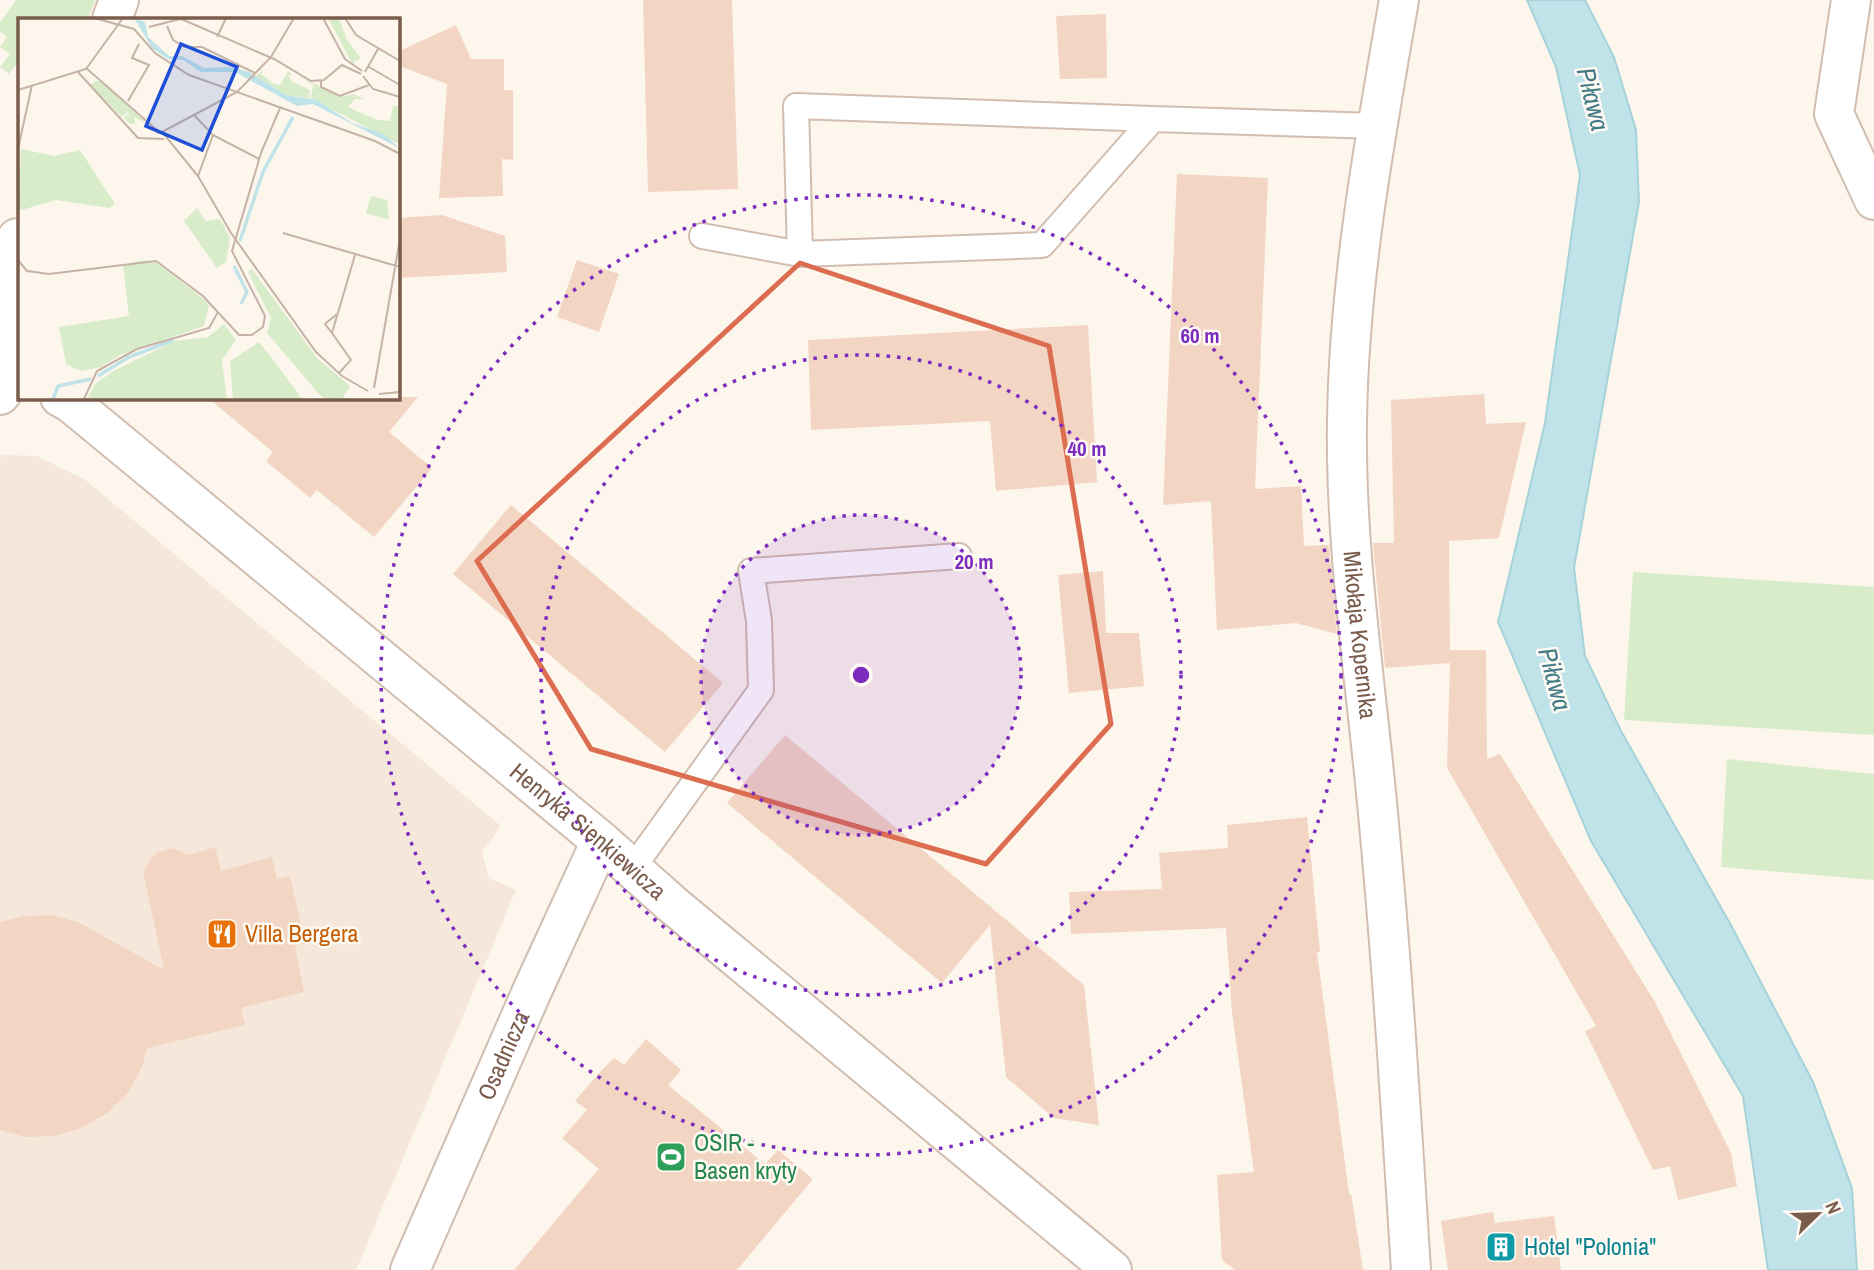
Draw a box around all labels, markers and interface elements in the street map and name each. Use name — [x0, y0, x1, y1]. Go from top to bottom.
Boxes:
inset map — [18, 18, 399, 399]
water label: Piława — [1569, 64, 1618, 134]
text: 60 m — [1180, 321, 1220, 350]
text: 40 m — [1067, 434, 1107, 463]
text: 20 m — [954, 547, 994, 576]
street label: Mikołaja Kopernika — [1336, 550, 1385, 720]
water label: Piława — [1530, 643, 1581, 714]
centre of rings — [849, 663, 873, 687]
street label: Henryka Sienkiewicza — [504, 755, 674, 907]
restaurant icon: Villa Bergera — [205, 917, 239, 951]
place label: Villa Bergera — [245, 917, 358, 949]
street label: Osadnicza — [469, 1006, 536, 1105]
place label: OSIR - Basen kryty — [694, 1126, 797, 1186]
sports icon: OSIR - Basen kryty — [654, 1140, 688, 1174]
north arrow — [1783, 1179, 1853, 1249]
text: N — [1819, 1197, 1848, 1218]
building icon: Hotel "Polonia" — [1484, 1230, 1518, 1264]
place label: Hotel "Polonia" — [1524, 1230, 1656, 1262]

